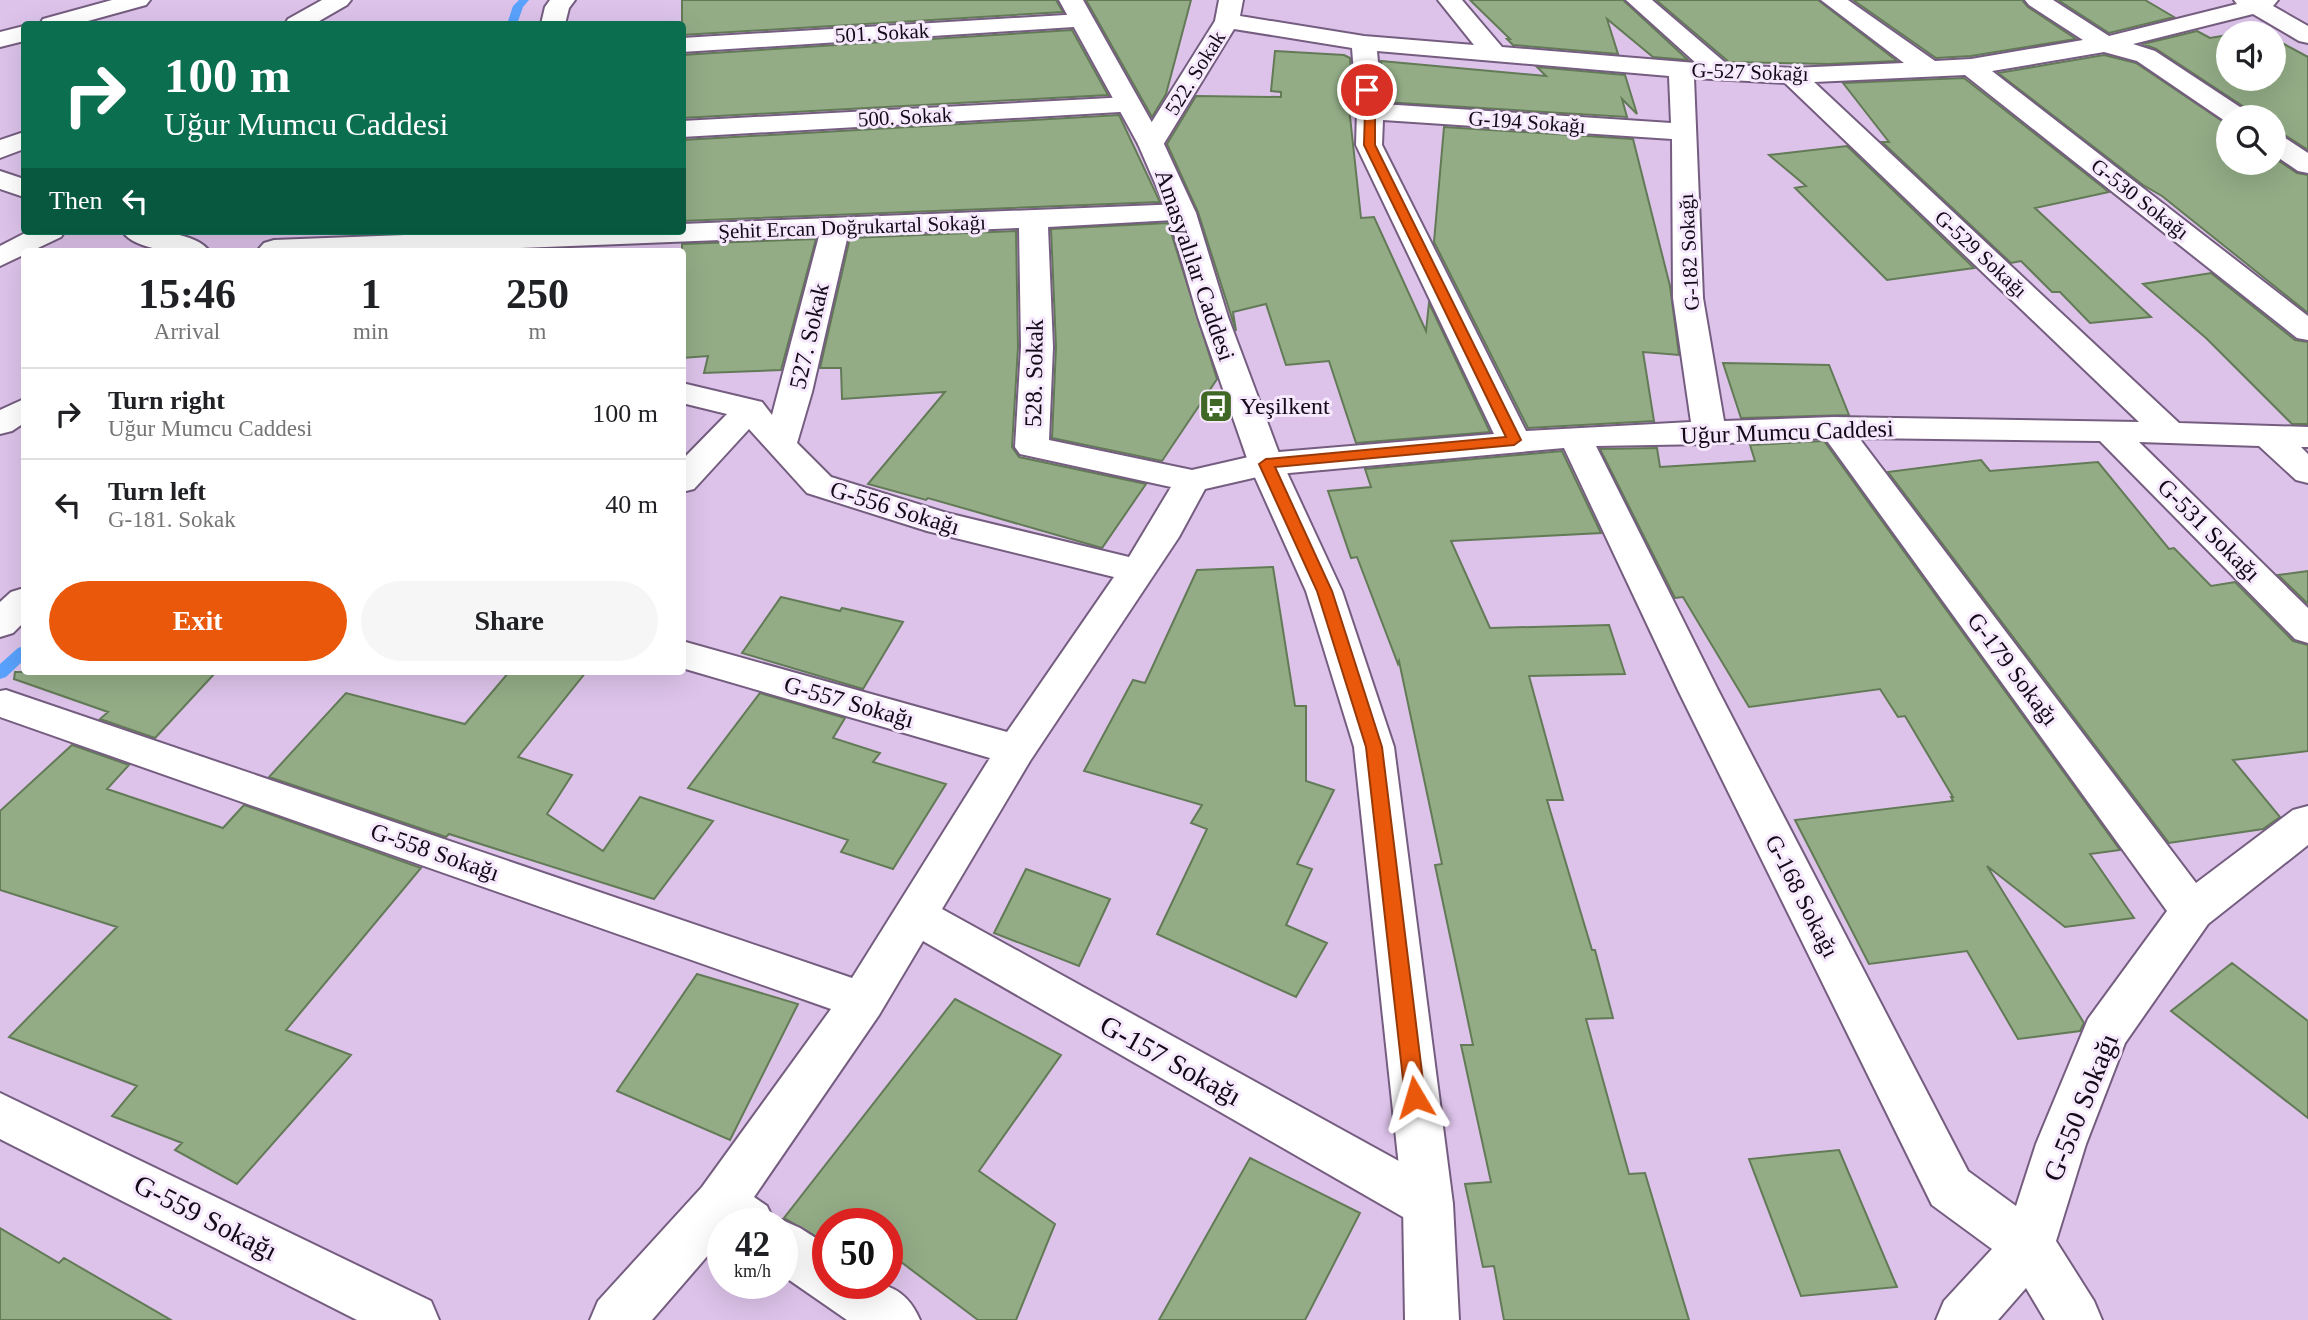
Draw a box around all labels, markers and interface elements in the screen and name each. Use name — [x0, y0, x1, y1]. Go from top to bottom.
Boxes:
street label: 501. Sokak — [834, 19, 930, 47]
map controls — [2216, 21, 2286, 175]
button: sound — [2216, 21, 2286, 91]
street label: 522. Sokak — [1160, 26, 1230, 119]
text: 100 m — [164, 48, 291, 103]
icon: right — [49, 49, 140, 140]
street label: G-527 Sokağı — [1691, 58, 1809, 86]
pin — [1337, 60, 1397, 120]
icon: arrive — [1348, 71, 1386, 109]
street label: 500. Sokak — [857, 103, 953, 131]
button: search — [2216, 105, 2286, 175]
text: Uğur Mumcu Caddesi — [164, 106, 448, 142]
street label: G-194 Sokağı — [1468, 106, 1586, 138]
street label: G-530 Sokağı — [2086, 153, 2194, 245]
street label: Amasyalılar Caddesi — [1150, 166, 1240, 364]
icon: left — [116, 182, 154, 220]
text: Then — [49, 186, 102, 215]
street label: G-182 Sokağı — [1674, 193, 1704, 311]
street label: G-529 Sokağı — [1930, 205, 2032, 303]
street label: Şehit Ercan Doğrukartal Sokağı — [718, 210, 986, 244]
text: 15:46 — [138, 271, 236, 317]
text: 1 — [360, 271, 381, 317]
text: 250 — [506, 271, 569, 317]
street label: 527. Sokak — [784, 280, 834, 392]
text: Arrival — [154, 319, 220, 344]
text: min — [353, 319, 389, 344]
text: m — [528, 319, 546, 344]
street label: 528. Sokak — [1020, 319, 1048, 427]
text: Turn right — [108, 386, 225, 415]
bus stop icon: Yeşilkent — [1197, 387, 1235, 425]
place label: Yeşilkent — [1240, 393, 1330, 419]
icon: right — [49, 395, 87, 433]
text: 100 m — [592, 399, 658, 428]
street label: Uğur Mumcu Caddesi — [1680, 415, 1894, 449]
text: Uğur Mumcu Caddesi — [108, 416, 312, 441]
street label: G-531 Sokağı — [2152, 473, 2266, 587]
street label: G-556 Sokağı — [827, 476, 963, 540]
text: Turn left — [108, 477, 206, 506]
icon: left — [49, 486, 87, 524]
text: 40 m — [605, 490, 658, 519]
text: G-181. Sokak — [108, 507, 236, 532]
button: Exit — [49, 581, 347, 661]
button: Share — [361, 581, 658, 661]
street label: G-179 Sokağı — [1962, 608, 2064, 731]
street label: G-557 Sokağı — [781, 671, 917, 733]
street label: G-558 Sokağı — [367, 818, 503, 886]
street label: G-168 Sokağı — [1760, 830, 1844, 962]
street label: G-157 Sokağı — [1095, 1009, 1247, 1112]
street label: G-550 Sokağı — [2037, 1029, 2124, 1185]
position arrow — [1378, 1060, 1452, 1134]
street label: G-559 Sokağı — [129, 1168, 283, 1267]
speed limit sign: 50 — [812, 1208, 903, 1299]
text: 42 — [735, 1225, 770, 1264]
text: km/h — [734, 1261, 771, 1281]

